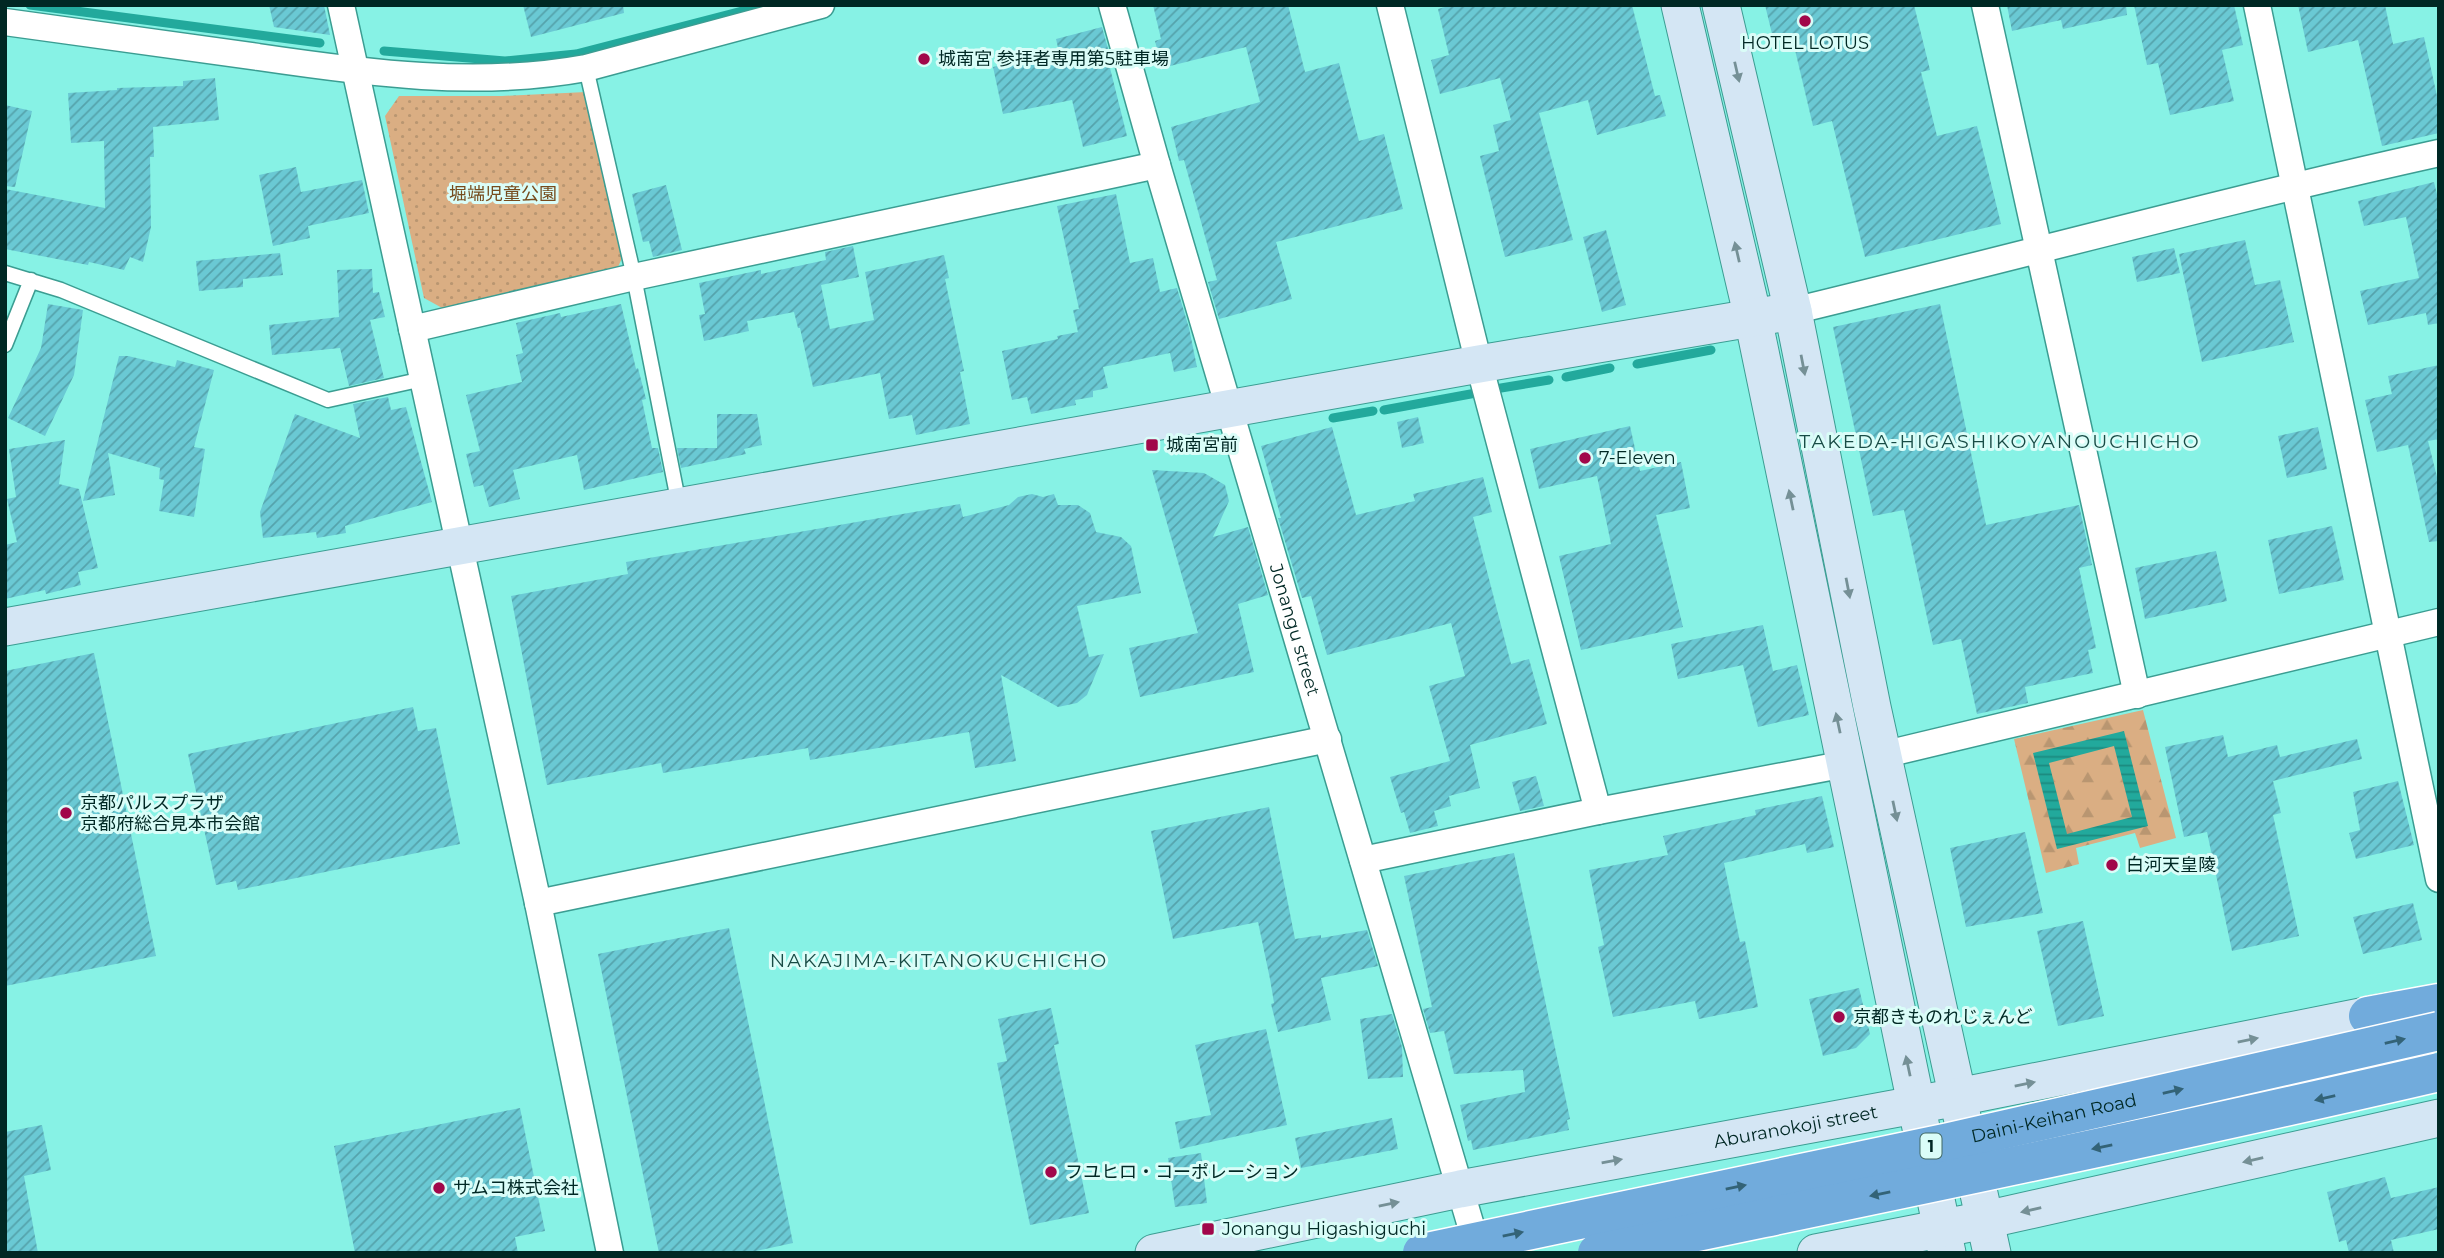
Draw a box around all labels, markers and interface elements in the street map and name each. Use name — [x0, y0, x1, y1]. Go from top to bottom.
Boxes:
marker: HOTEL LOTUS — [1797, 13, 1813, 29]
place label: HOTEL LOTUS — [1741, 32, 1869, 54]
place label: 城南宮 参拝者専用第5駐車場 — [938, 48, 1169, 70]
marker: 城南宮 参拝者専用第5駐車場 — [916, 51, 932, 67]
one-way arrow — [1731, 61, 1742, 83]
park label: 堀端児童公園 — [449, 183, 557, 205]
one-way arrow — [1732, 241, 1743, 263]
one-way arrow — [1798, 354, 1809, 376]
district label: TAKEDA-HIGASHIKOYANOUCHICHO — [1799, 430, 2201, 453]
place label: 城南宮前 — [1166, 434, 1238, 456]
marker: 城南宮前 — [1144, 437, 1160, 453]
place label: 7-Eleven — [1599, 447, 1676, 469]
marker: 7-Eleven — [1577, 450, 1593, 466]
one-way arrow — [1785, 489, 1796, 511]
street label: Jonangu street — [1264, 560, 1325, 698]
one-way arrow — [1843, 577, 1854, 599]
one-way arrow — [1832, 712, 1843, 734]
place label: 京都パルスプラザ 京都府総合見本市会館 — [80, 792, 260, 835]
one-way arrow — [1889, 800, 1900, 822]
marker: 京都パルスプラザ 京都府総合見本市会館 — [58, 805, 74, 821]
place label: 白河天皇陵 — [2126, 854, 2216, 876]
marker: 白河天皇陵 — [2104, 857, 2120, 873]
district label: NAKAJIMA-KITANOKUCHICHO — [770, 949, 1108, 972]
place label: 京都きものれじぇんど — [1853, 1006, 2032, 1028]
marker: 京都きものれじぇんど — [1831, 1009, 1847, 1025]
one-way arrow — [2237, 1034, 2259, 1045]
one-way arrow — [2384, 1035, 2406, 1046]
one-way arrow — [1902, 1055, 1913, 1077]
one-way arrow — [2014, 1078, 2036, 1089]
one-way arrow — [2162, 1086, 2184, 1097]
street label: Daini-Keihan Road — [1969, 1089, 2139, 1148]
one-way arrow — [2313, 1093, 2335, 1104]
street label: Aburanokoji street — [1712, 1101, 1879, 1153]
road number: 1 — [1920, 1134, 1941, 1158]
one-way arrow — [2091, 1141, 2113, 1152]
one-way arrow — [1601, 1155, 1623, 1166]
one-way arrow — [2242, 1155, 2264, 1166]
place label: フユヒロ・コーポレーション — [1065, 1161, 1299, 1183]
marker: フユヒロ・コーポレーション — [1043, 1164, 1059, 1180]
place label: サムコ株式会社 — [453, 1177, 579, 1199]
marker: サムコ株式会社 — [431, 1180, 447, 1196]
one-way arrow — [1725, 1182, 1747, 1193]
one-way arrow — [1869, 1189, 1891, 1200]
one-way arrow — [1378, 1198, 1400, 1209]
one-way arrow — [2020, 1204, 2042, 1215]
place label: Jonangu Higashiguchi — [1221, 1218, 1426, 1240]
marker: Jonangu Higashiguchi — [1200, 1221, 1216, 1237]
one-way arrow — [1502, 1229, 1524, 1240]

